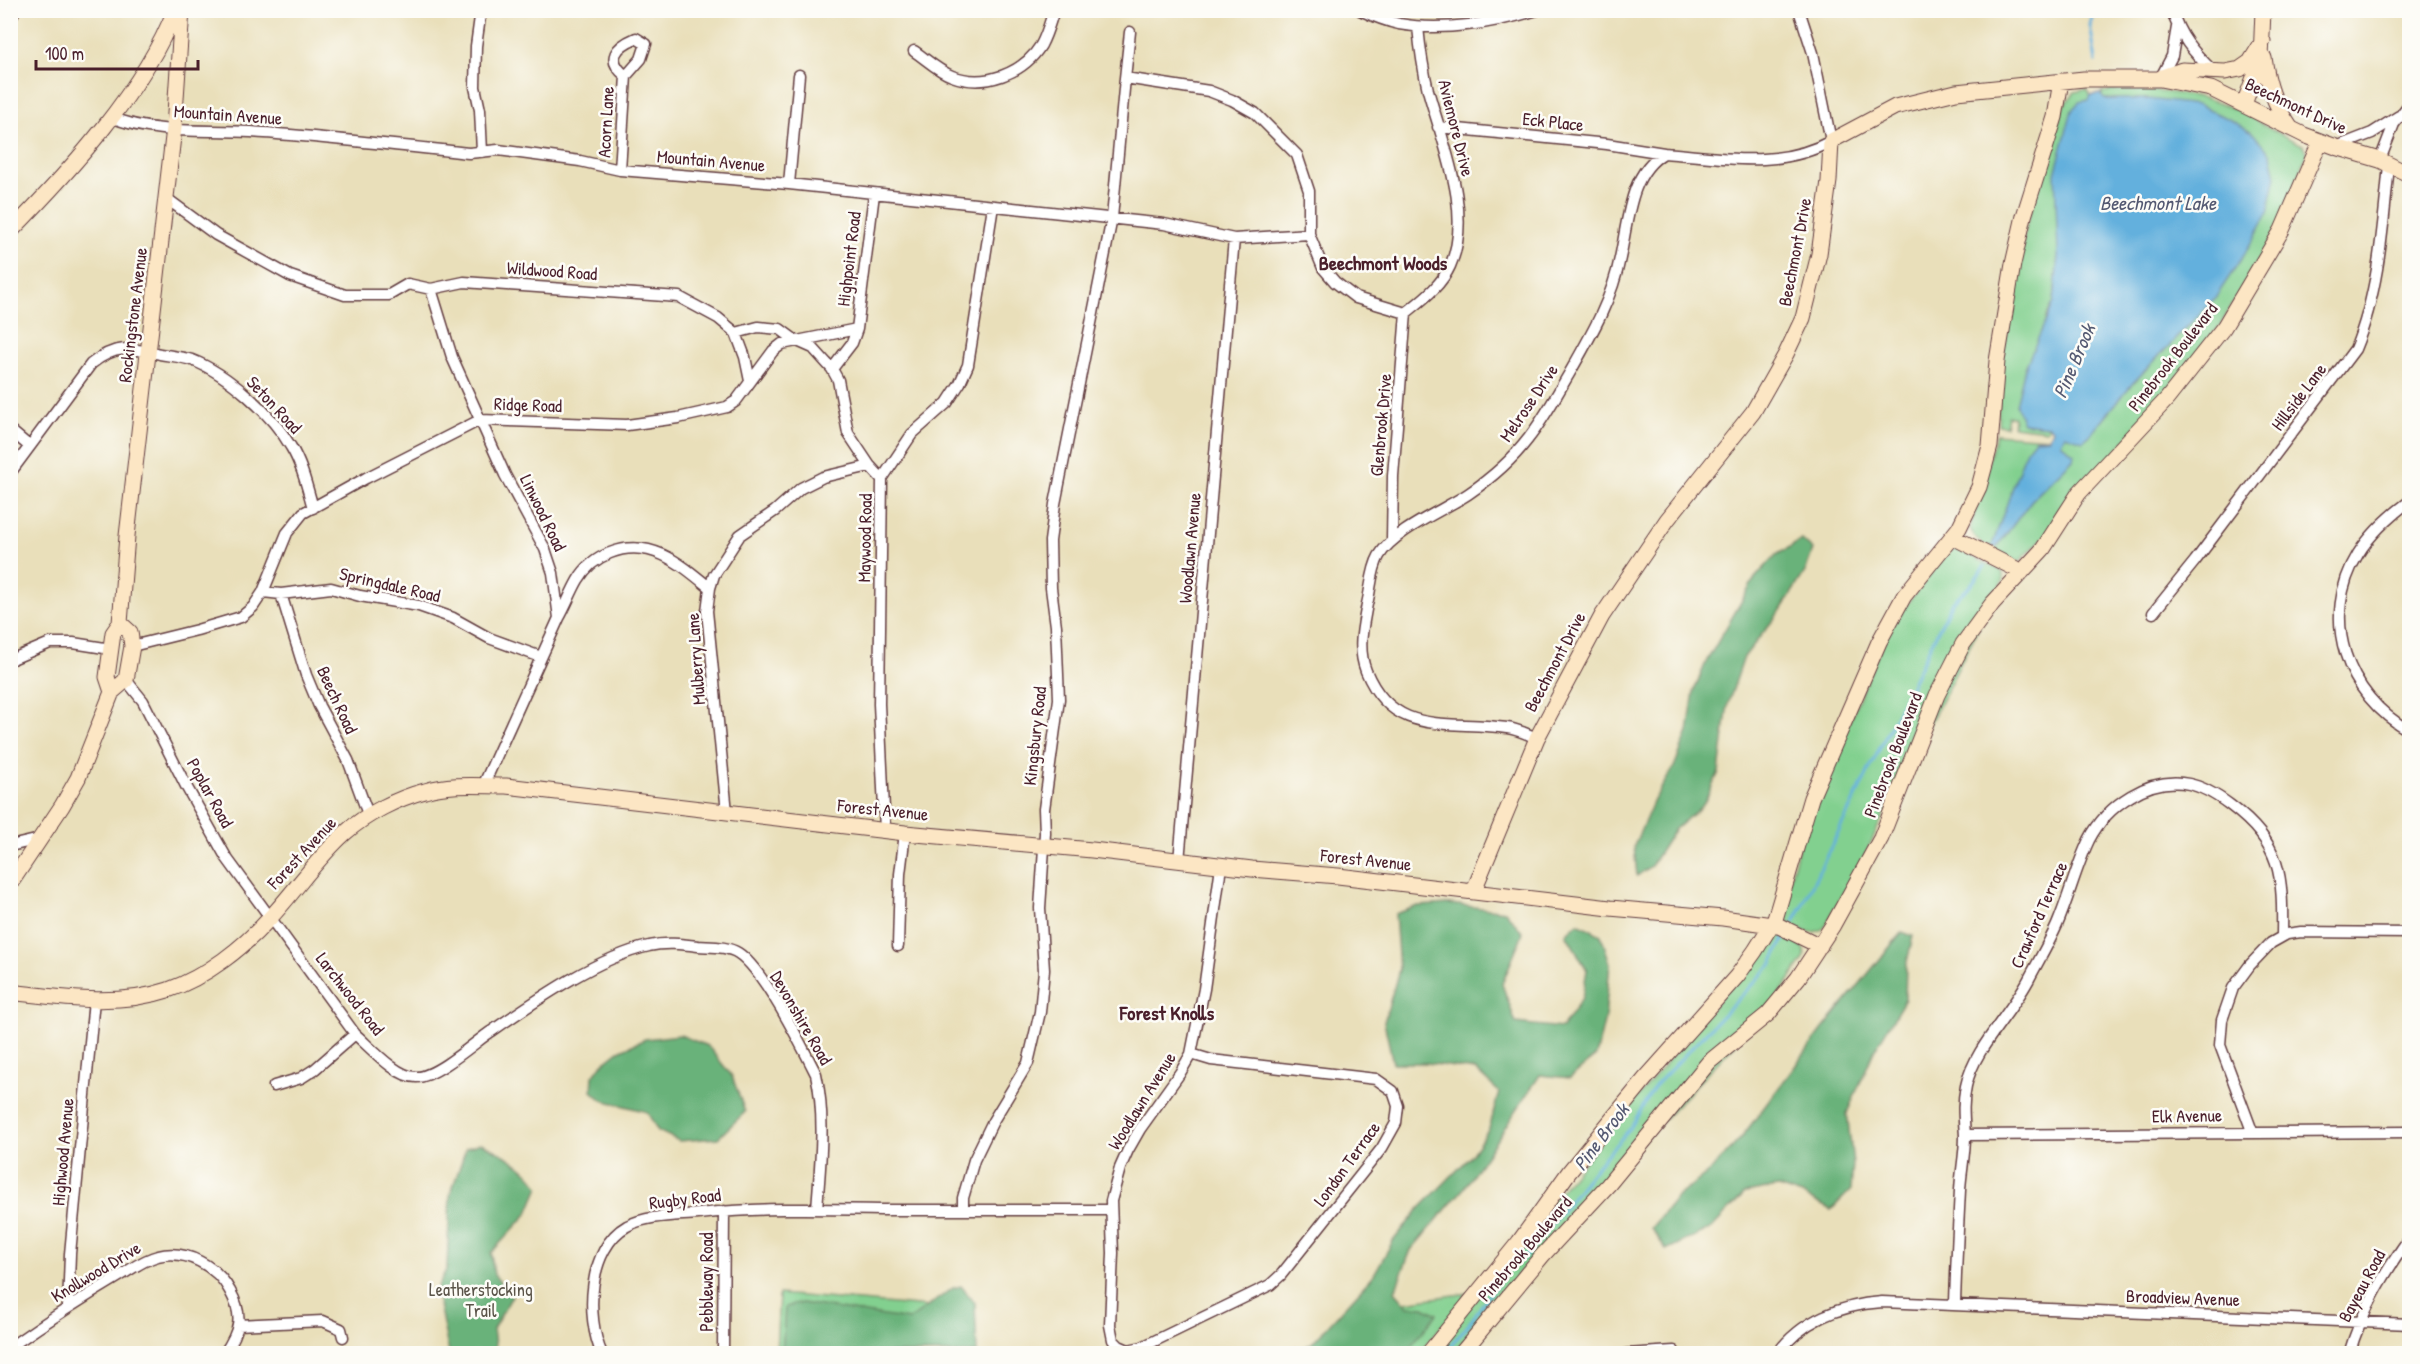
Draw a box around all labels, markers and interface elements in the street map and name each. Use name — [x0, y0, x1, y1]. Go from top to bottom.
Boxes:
scale bar — [36, 33, 198, 71]
text: 100 m — [45, 41, 84, 66]
street label: Beechmont Drive — [2241, 71, 2351, 140]
street label: Aviemore Drive — [1432, 77, 1481, 179]
street label: Acorn Lane — [591, 86, 620, 158]
street label: Mountain Avenue — [173, 98, 283, 131]
street label: Eck Place — [1521, 106, 1585, 137]
street label: Mountain Avenue — [656, 143, 766, 178]
water label: Beechmont Lake — [2100, 189, 2217, 216]
street label: Beechmont Drive — [1772, 196, 1817, 308]
street label: Highpoint Road — [830, 210, 867, 308]
street label: Rockingstone Avenue — [112, 246, 153, 384]
district label: Beechmont Woods — [1319, 249, 1447, 276]
street label: Wildwood Road — [506, 255, 598, 286]
street label: Pinebrook Boulevard — [2122, 297, 2223, 416]
water label: Pine Brook — [2046, 318, 2102, 402]
street label: Hillside Lane — [2265, 358, 2332, 436]
street label: Melrose Drive — [1493, 359, 1564, 447]
street label: Seton Road — [241, 370, 308, 439]
street label: Glenbrook Drive — [1364, 373, 1397, 477]
street label: Ridge Road — [494, 391, 562, 418]
street label: Linwood Road — [514, 470, 573, 555]
street label: Woodlawn Avenue — [1172, 492, 1207, 604]
street label: Maywood Road — [851, 493, 878, 583]
street label: Springdale Road — [337, 561, 443, 608]
street label: Beechmont Drive — [1518, 607, 1591, 716]
street label: Mulberry Lane — [680, 612, 711, 706]
street label: Beech Road — [311, 662, 364, 738]
street label: Kingsbury Road — [1017, 685, 1052, 787]
street label: Pinebrook Boulevard — [1857, 689, 1928, 821]
street label: Poplar Road — [181, 753, 240, 832]
street label: Forest Avenue — [835, 792, 930, 827]
street label: Forest Avenue — [261, 811, 342, 895]
street label: Forest Avenue — [1318, 842, 1413, 877]
street label: Crawford Terrace — [2004, 857, 2073, 972]
street label: Larchwood Road — [310, 947, 391, 1040]
street label: Devonshire Road — [764, 966, 838, 1069]
district label: Forest Knolls — [1119, 999, 1214, 1026]
street label: Woodlawn Avenue — [1102, 1047, 1182, 1154]
water label: Pine Brook — [1566, 1096, 1636, 1176]
street label: Highwood Avenue — [45, 1097, 80, 1207]
street label: Elk Avenue — [2152, 1102, 2222, 1129]
street label: London Terrace — [1307, 1116, 1386, 1211]
street label: Rugby Road — [648, 1182, 722, 1215]
street label: Pinebrook Boulevard — [1472, 1191, 1577, 1307]
street label: Pebbleway Road — [694, 1232, 719, 1332]
street label: Knollwood Drive — [46, 1235, 145, 1308]
street label: Bayeau Road — [2332, 1245, 2391, 1326]
park label: Leatherstocking Trail — [429, 1277, 533, 1323]
street label: Broadview Avenue — [2126, 1283, 2240, 1312]

